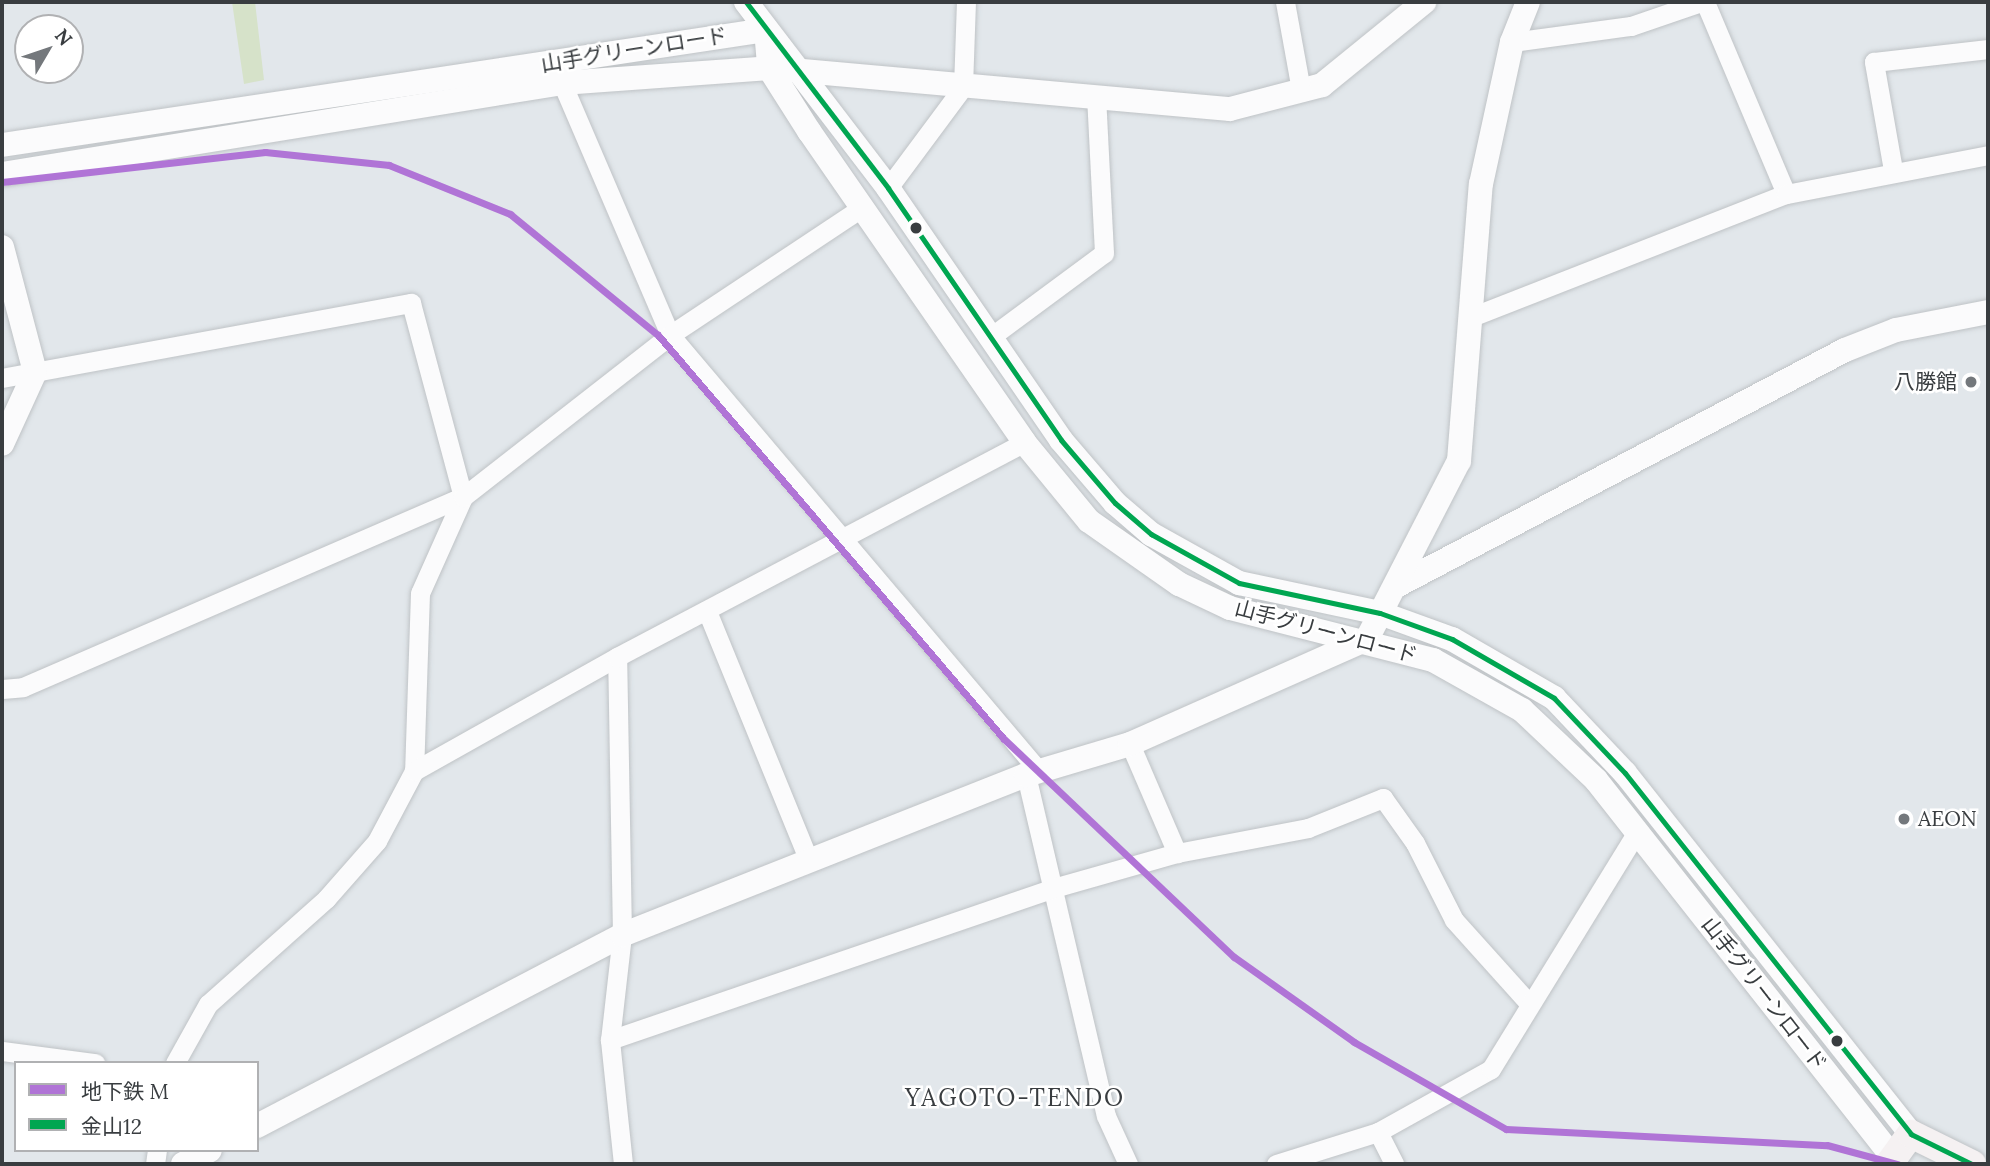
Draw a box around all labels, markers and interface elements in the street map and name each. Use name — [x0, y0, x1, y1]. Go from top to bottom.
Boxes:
north arrow — [14, 14, 84, 84]
street label: 山手グリーンロード — [539, 23, 729, 77]
text: N — [50, 24, 78, 50]
unlabelled marker — [909, 221, 923, 235]
place label: 八勝館 — [1894, 369, 1957, 395]
marker: 八勝館 — [1963, 374, 1979, 390]
street label: 山手グリーンロード — [1231, 595, 1421, 669]
place label: AEON — [1918, 806, 1977, 832]
marker: AEON — [1896, 811, 1912, 827]
street label: 山手グリーンロード — [1696, 912, 1832, 1076]
unlabelled marker — [1830, 1034, 1844, 1048]
legend — [14, 1061, 259, 1152]
text: 地下鉄 M — [81, 1078, 169, 1105]
district label: YAGOTO-TENDO — [906, 1084, 1124, 1112]
text: 金山12 — [81, 1113, 142, 1140]

